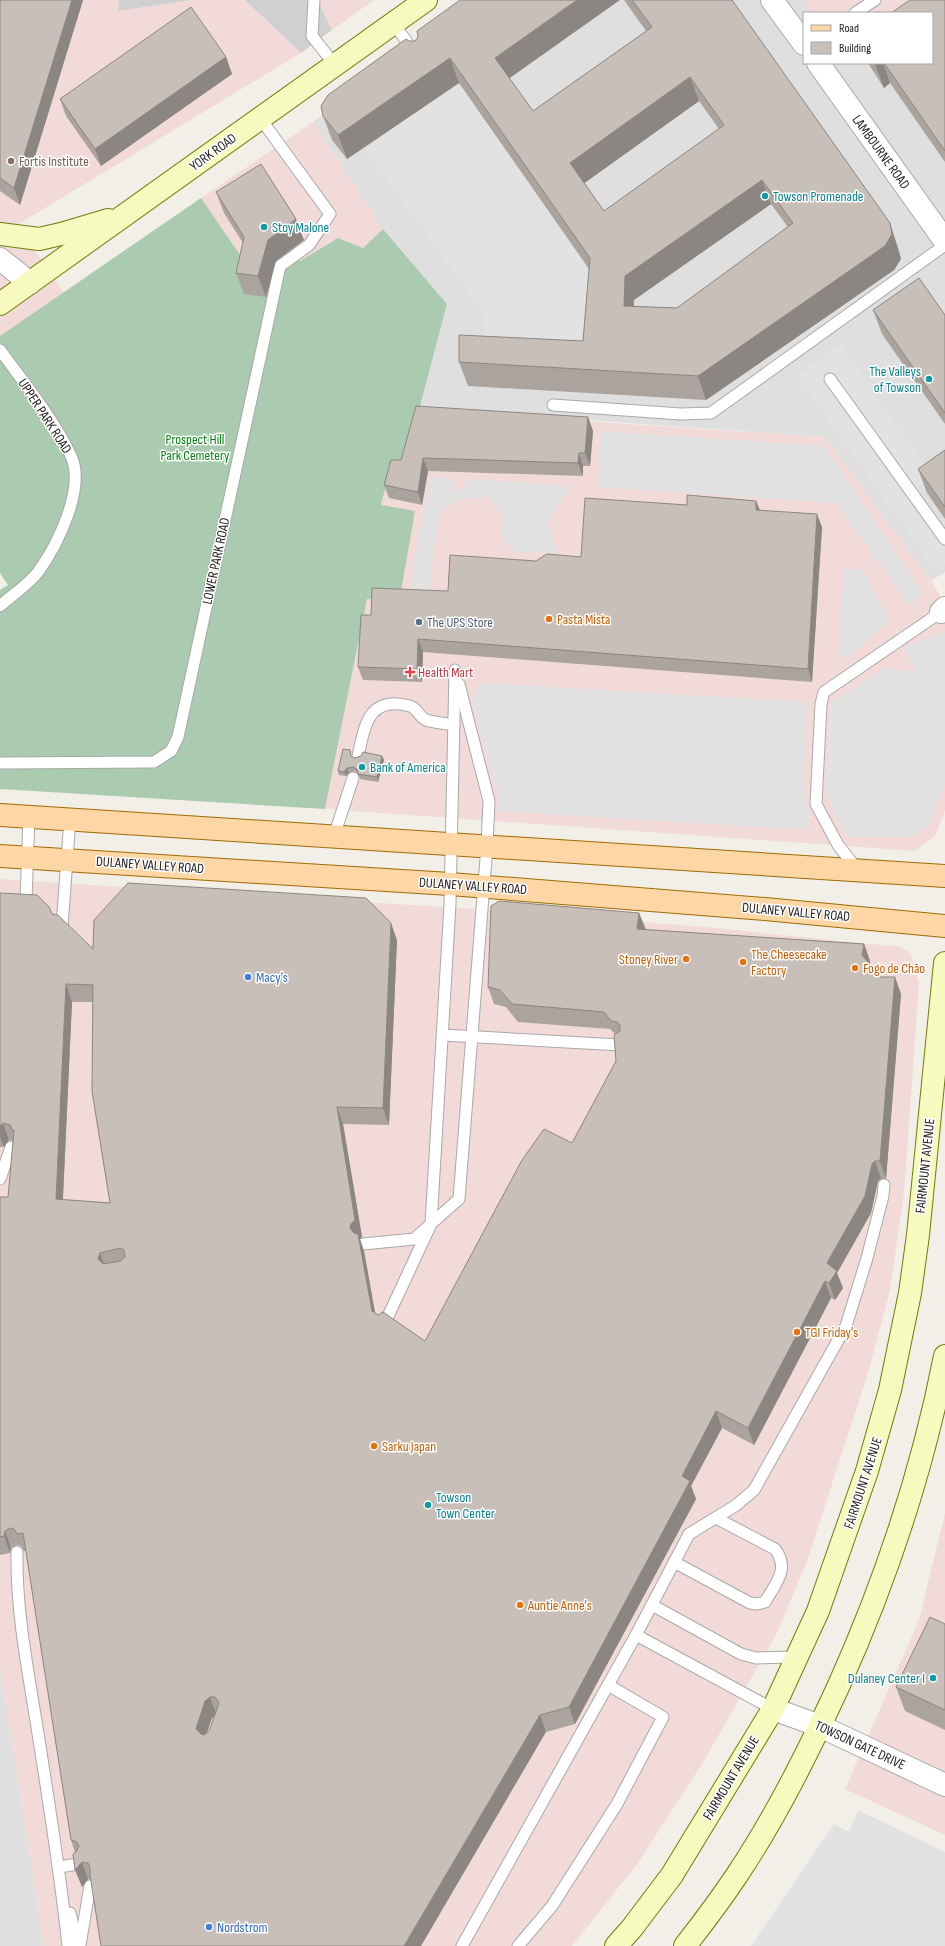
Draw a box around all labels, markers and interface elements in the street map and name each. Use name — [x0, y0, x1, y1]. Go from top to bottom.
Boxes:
legend — [803, 12, 933, 64]
text: Road — [839, 21, 859, 36]
text: Building — [839, 41, 871, 56]
street label: LAMBOURNE ROAD — [848, 112, 914, 192]
street label: YORK ROAD — [186, 129, 240, 175]
place label: Fortis Institute — [19, 153, 89, 170]
marker: Fortis Institute — [6, 156, 16, 166]
place label: Towson Promenade — [773, 188, 863, 205]
marker: Towson Promenade — [760, 191, 770, 201]
place label: Stoy Malone — [272, 219, 329, 236]
marker: Stoy Malone — [259, 222, 269, 232]
place label: The Valleys of Towson — [869, 363, 921, 396]
marker: The Valleys of Towson — [924, 374, 934, 384]
street label: UPPER PARK ROAD — [14, 375, 76, 457]
park label: Prospect Hill Park Cemetery — [161, 431, 230, 464]
street label: LOWER PARK ROAD — [199, 516, 233, 606]
place label: Pasta Mista — [557, 611, 611, 628]
place label: The UPS Store — [427, 614, 493, 631]
marker: Pasta Mista — [544, 614, 554, 624]
marker: The UPS Store — [414, 617, 424, 627]
place label: Health Mart — [418, 664, 473, 681]
marker: Health Mart — [405, 667, 415, 677]
place label: Bank of America — [370, 759, 446, 776]
marker: Bank of America — [357, 762, 367, 772]
street label: DULANEY VALLEY ROAD — [95, 853, 205, 877]
street label: DULANEY VALLEY ROAD — [418, 874, 528, 898]
street label: DULANEY VALLEY ROAD — [741, 899, 851, 925]
place label: The Cheesecake Factory — [751, 946, 827, 979]
place label: Stoney River — [619, 951, 678, 968]
marker: Stoney River — [681, 954, 691, 964]
marker: The Cheesecake Factory — [738, 957, 748, 967]
place label: Fogo de Chão — [863, 960, 925, 977]
marker: Fogo de Chão — [850, 963, 860, 973]
place label: Macy's — [256, 969, 288, 986]
marker: Macy's — [243, 972, 253, 982]
street label: FAIRMOUNT AVENUE — [912, 1118, 938, 1214]
place label: TGI Friday's — [805, 1324, 858, 1341]
marker: TGI Friday's — [792, 1327, 802, 1337]
street label: FAIRMOUNT AVENUE — [840, 1435, 886, 1531]
place label: Sarku Japan — [382, 1438, 436, 1455]
marker: Sarku Japan — [369, 1441, 379, 1451]
place label: Towson Town Center — [436, 1489, 495, 1522]
marker: Towson Town Center — [423, 1500, 433, 1510]
place label: Auntie Anne's — [527, 1597, 592, 1614]
marker: Auntie Anne's — [515, 1600, 525, 1610]
place label: Dulaney Center I — [848, 1670, 925, 1687]
marker: Dulaney Center I — [928, 1673, 938, 1683]
street label: TOWSON GATE DRIVE — [812, 1717, 908, 1773]
street label: FAIRMOUNT AVENUE — [699, 1733, 763, 1823]
place label: Nordstrom — [217, 1919, 267, 1936]
marker: Nordstrom — [204, 1922, 214, 1932]

